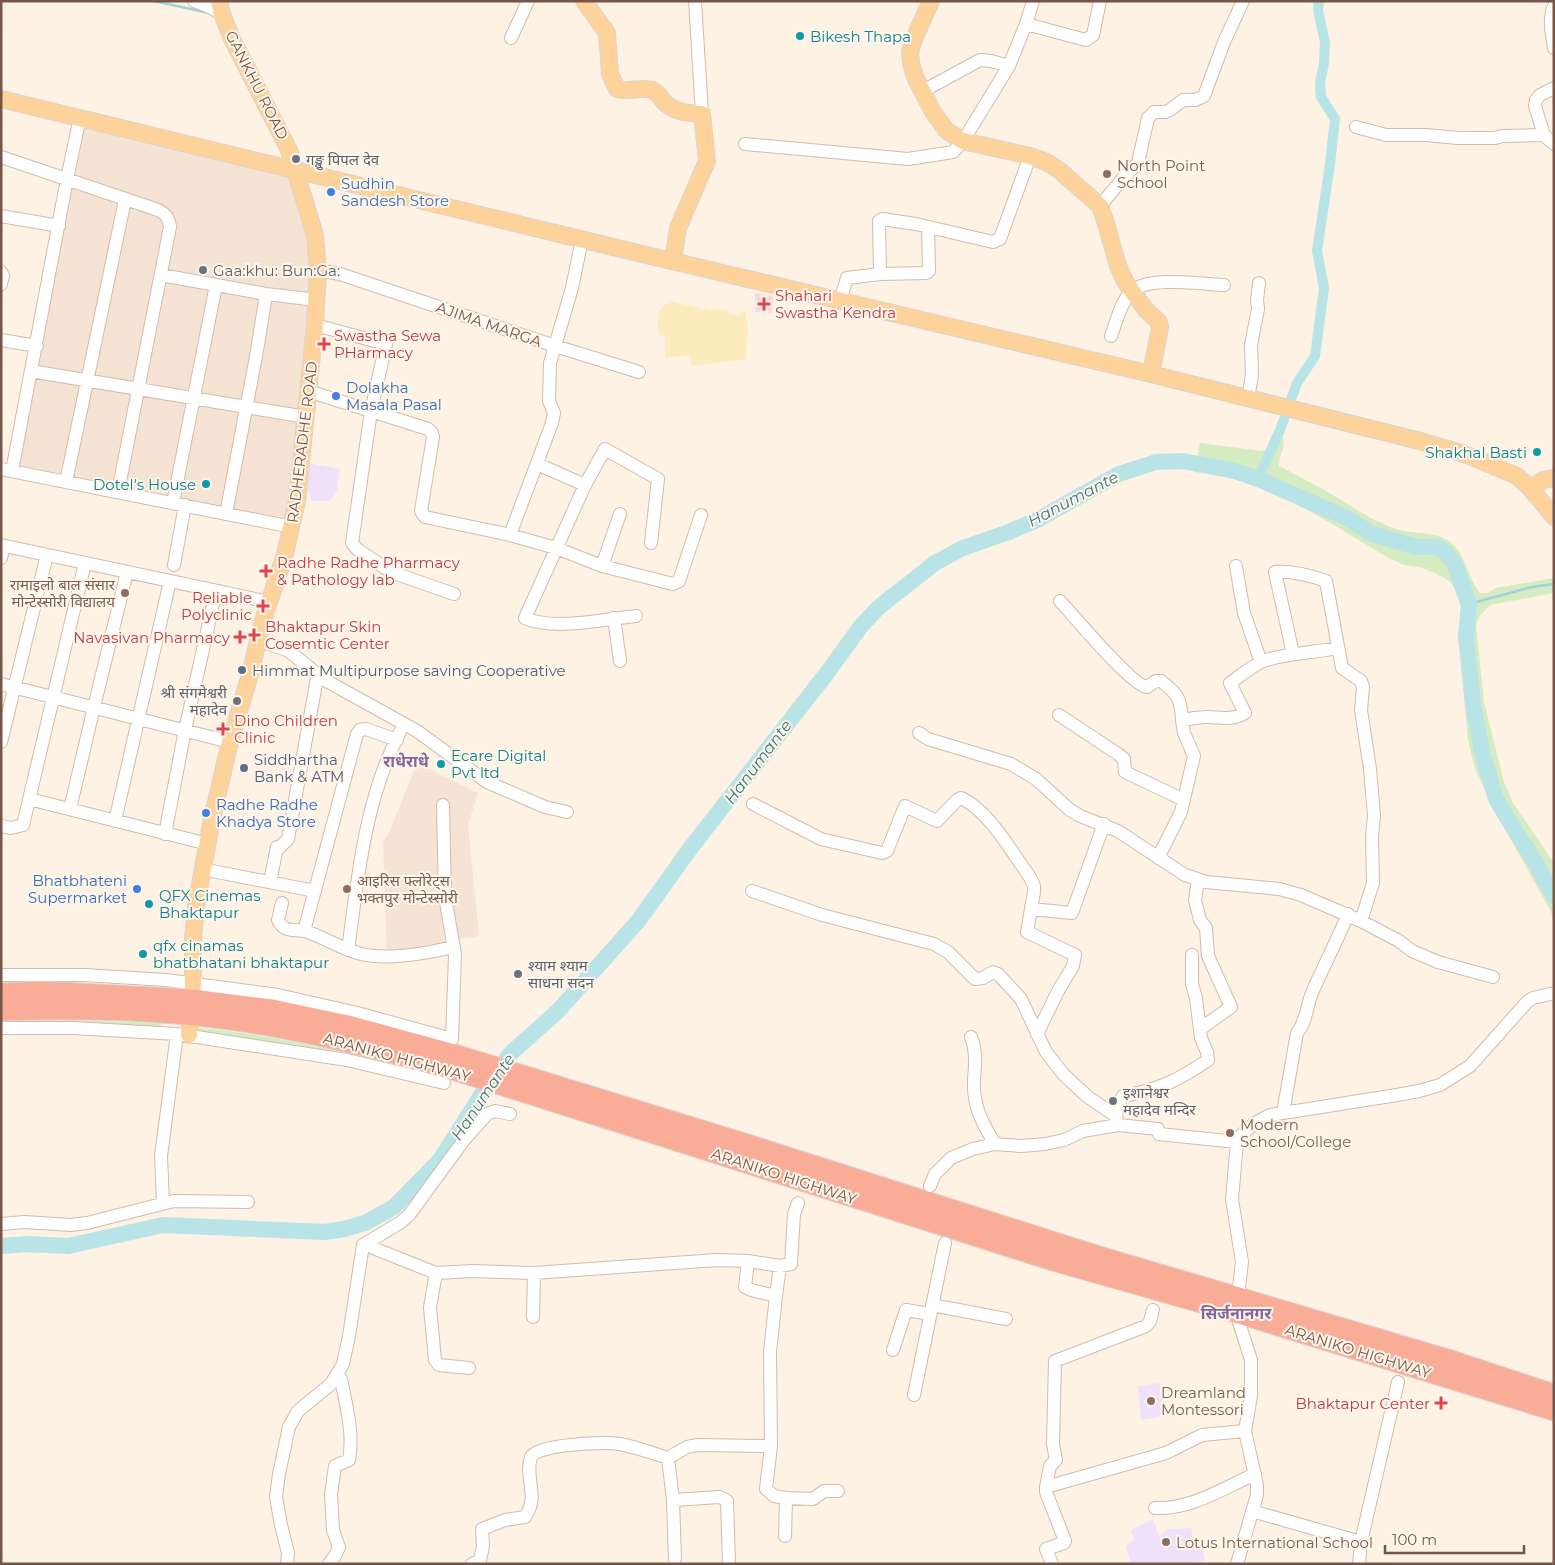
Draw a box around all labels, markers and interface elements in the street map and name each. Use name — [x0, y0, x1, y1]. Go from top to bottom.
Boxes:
street label: GANKHU ROAD — [221, 27, 293, 143]
place label: Bikesh Thapa — [810, 27, 911, 46]
marker: Bikesh Thapa — [794, 30, 806, 42]
place label: गङ्खु पिपल देव — [306, 150, 380, 171]
marker: गङ्खु पिपल देव — [290, 153, 302, 165]
place label: North Point School — [1117, 156, 1205, 192]
marker: North Point School — [1101, 168, 1113, 180]
place label: Sudhin Sandesh Store — [341, 174, 449, 210]
marker: Sudhin Sandesh Store — [325, 186, 337, 198]
place label: Gaa:khu: Bun:Ga: — [213, 261, 340, 280]
marker: Gaa:khu: Bun:Ga: — [197, 264, 209, 276]
place label: Shahari Swastha Kendra — [775, 286, 896, 322]
street label: AJIMA MARGA — [434, 297, 544, 351]
marker: Shahari Swastha Kendra — [757, 297, 771, 311]
place label: Swastha Sewa PHarmacy — [334, 326, 441, 362]
marker: Swastha Sewa PHarmacy — [318, 338, 330, 350]
street label: RADHERADHE ROAD — [283, 360, 321, 524]
place label: Dolakha Masala Pasal — [346, 378, 442, 414]
marker: Dolakha Masala Pasal — [330, 390, 342, 402]
place label: Shakhal Basti — [1425, 443, 1527, 462]
marker: Shakhal Basti — [1531, 446, 1543, 458]
water label: Hanumante — [1024, 467, 1122, 531]
place label: Dotel's House — [93, 475, 196, 494]
marker: Dotel's House — [200, 478, 212, 490]
place label: Radhe Radhe Pharmacy & Pathology lab — [277, 553, 461, 589]
marker: Radhe Radhe Pharmacy & Pathology lab — [259, 564, 273, 578]
place label: रामाइलो बाल संसार मोन्टेस्सोरी विद्यालय — [10, 575, 116, 611]
marker: रामाइलो बाल संसार मोन्टेस्सोरी विद्यालय — [119, 587, 131, 599]
place label: Reliable Polyclinic — [181, 588, 252, 624]
marker: Reliable Polyclinic — [256, 599, 270, 613]
place label: Bhaktapur Skin Cosemtic Center — [265, 617, 390, 653]
place label: Navasivan Pharmacy — [73, 628, 231, 647]
marker: Bhaktapur Skin Cosemtic Center — [247, 628, 261, 642]
marker: Navasivan Pharmacy — [234, 631, 246, 643]
place label: Himmat Multipurpose saving Cooperative — [252, 661, 566, 680]
marker: Himmat Multipurpose saving Cooperative — [236, 664, 248, 676]
place label: श्री संगमेश्वरी महादेव — [161, 683, 228, 719]
marker: श्री संगमेश्वरी महादेव — [231, 695, 243, 707]
place label: Dino Children Clinic — [234, 711, 338, 747]
water label: Hanumante — [720, 716, 796, 808]
marker: Dino Children Clinic — [216, 722, 230, 736]
place label: Ecare Digital Pvt ltd — [451, 746, 546, 782]
place label: Siddhartha Bank & ATM — [254, 750, 344, 786]
district label: राधेराधे — [383, 752, 430, 771]
marker: Ecare Digital Pvt ltd — [435, 758, 447, 770]
marker: Siddhartha Bank & ATM — [238, 762, 250, 774]
place label: Radhe Radhe Khadya Store — [216, 795, 318, 831]
marker: Radhe Radhe Khadya Store — [200, 807, 212, 819]
place label: Bhatbhateni Supermarket — [28, 871, 127, 907]
place label: आइरिस फ्लोरेट्स भक्तपुर मोन्टेस्सोरी — [357, 871, 459, 908]
marker: Bhatbhateni Supermarket — [131, 883, 143, 895]
marker: आइरिस फ्लोरेट्स भक्तपुर मोन्टेस्सोरी — [341, 883, 353, 895]
place label: QFX Cinemas Bhaktapur — [159, 886, 261, 922]
marker: QFX Cinemas Bhaktapur — [143, 898, 155, 910]
place label: qfx cinamas bhatbhatani bhaktapur — [153, 936, 329, 972]
marker: qfx cinamas bhatbhatani bhaktapur — [137, 948, 149, 960]
place label: श्याम श्याम साधना सदन — [528, 956, 594, 992]
marker: श्याम श्याम साधना सदन — [512, 968, 524, 980]
street label: ARANIKO HIGHWAY — [321, 1028, 473, 1086]
water label: Hanumante — [447, 1050, 519, 1144]
place label: इशानेश्वर महादेव मन्दिर — [1123, 1083, 1197, 1119]
marker: इशानेश्वर महादेव मन्दिर — [1107, 1095, 1119, 1107]
place label: Modern School/College — [1240, 1115, 1351, 1151]
marker: Modern School/College — [1224, 1127, 1236, 1139]
street label: ARANIKO HIGHWAY — [709, 1144, 860, 1209]
district label: सिर्जनानगर — [1201, 1304, 1272, 1323]
street label: ARANIKO HIGHWAY — [1283, 1320, 1434, 1382]
place label: Dreamland Montessori — [1161, 1383, 1246, 1419]
place label: Bhaktapur Center — [1296, 1394, 1430, 1413]
marker: Dreamland Montessori — [1145, 1395, 1157, 1407]
marker: Bhaktapur Center — [1434, 1396, 1448, 1410]
scale bar — [1385, 1522, 1524, 1554]
text: 100 m — [1392, 1530, 1437, 1549]
place label: Lotus International School — [1176, 1533, 1373, 1552]
marker: Lotus International School — [1160, 1536, 1172, 1548]

